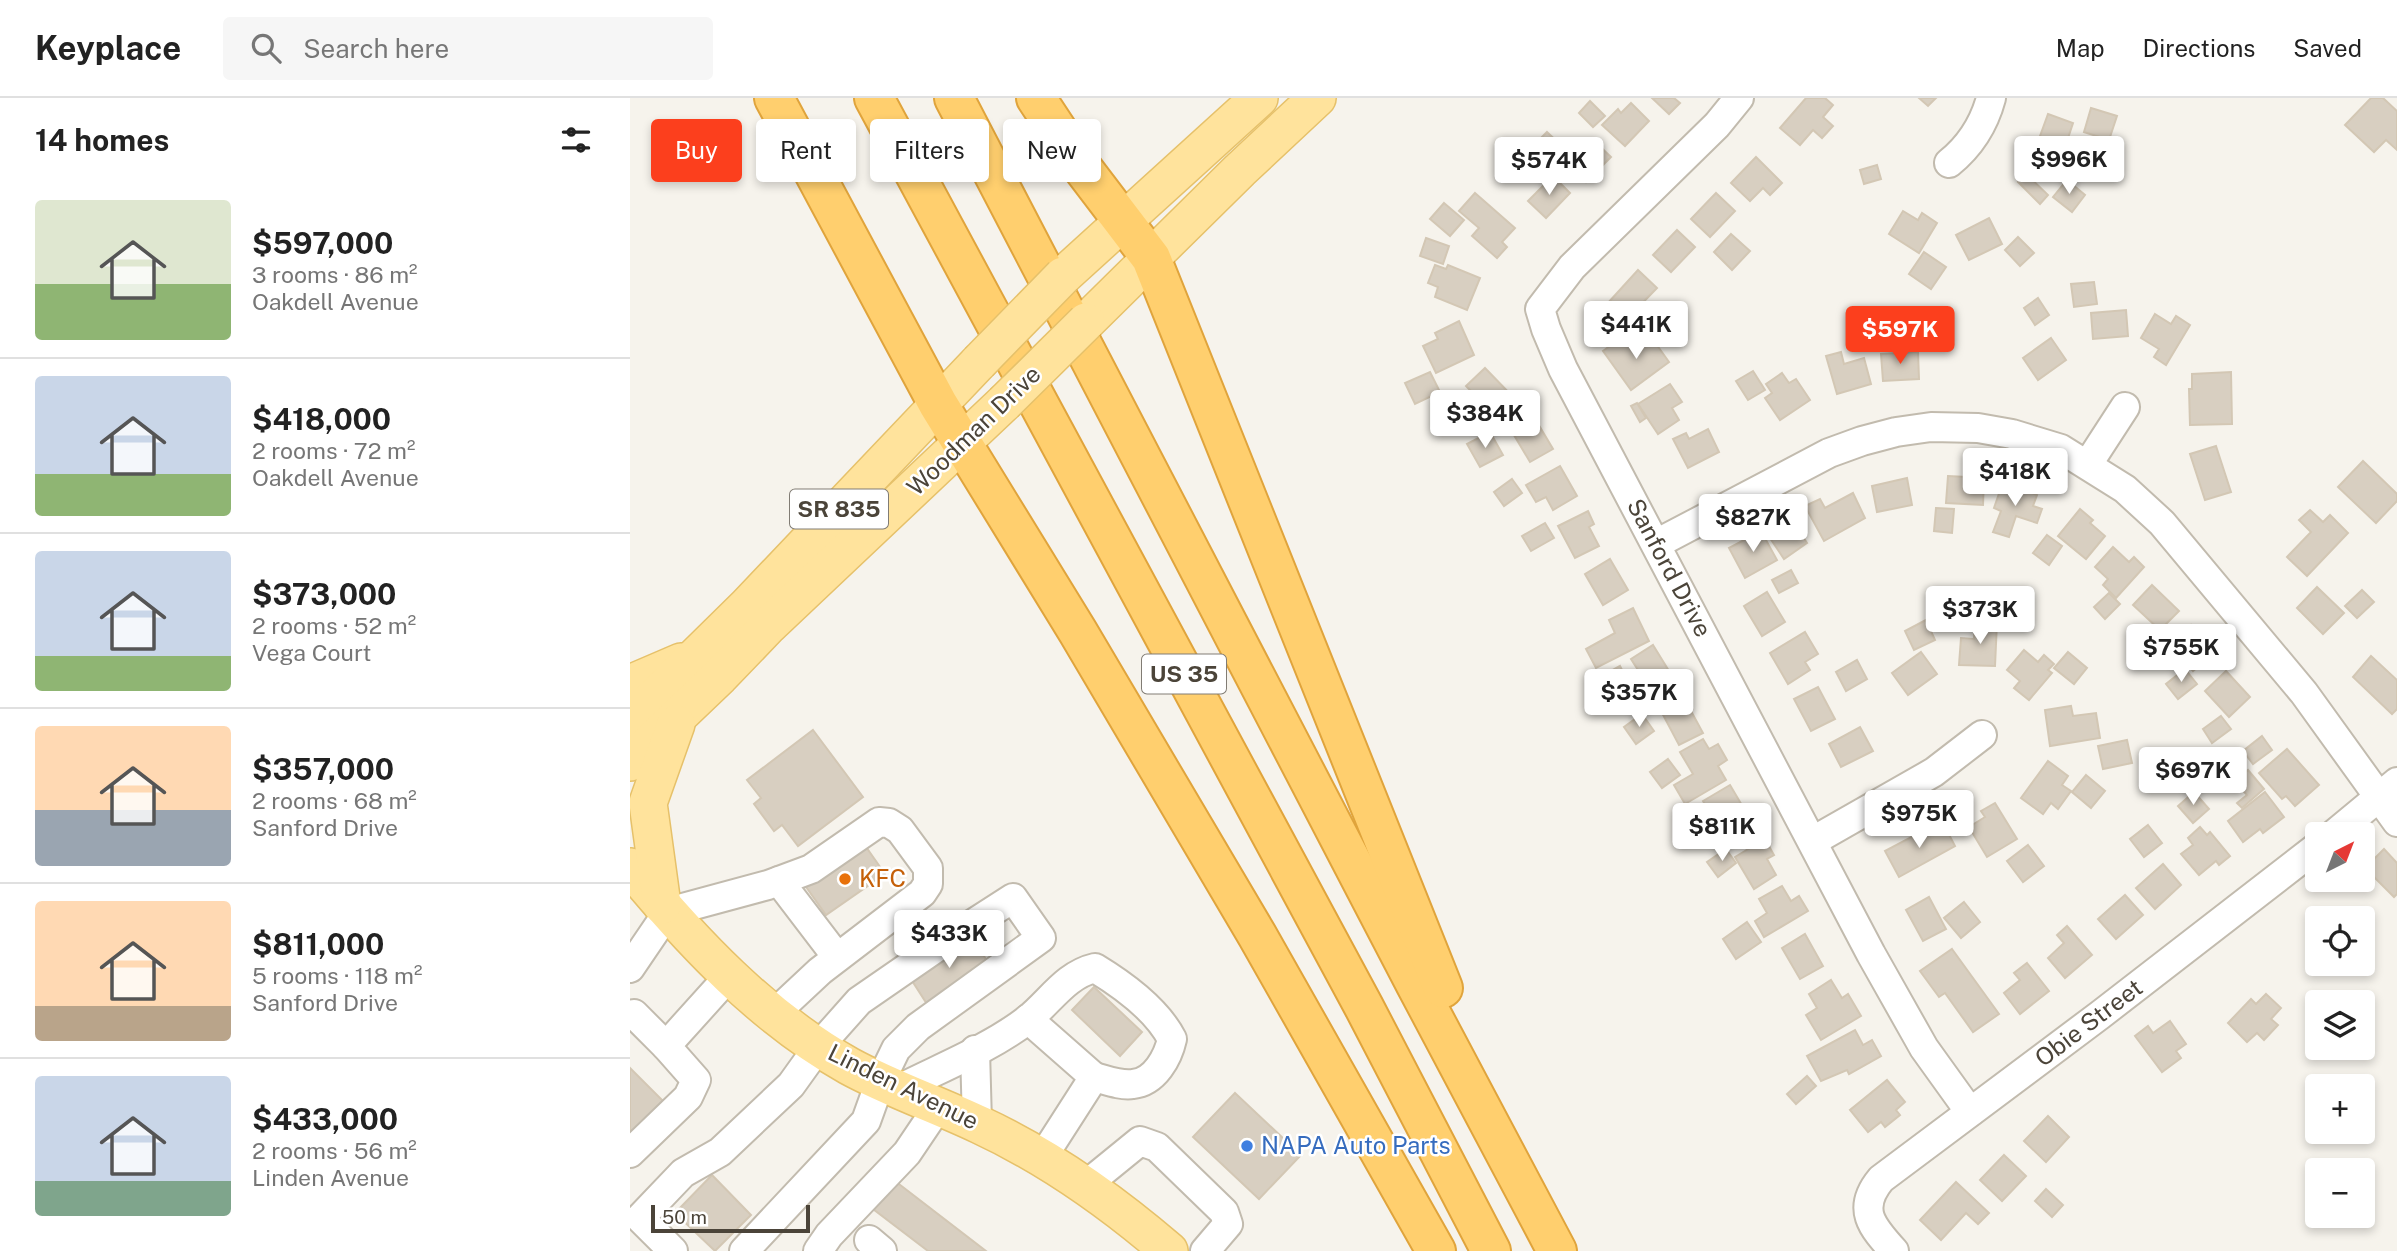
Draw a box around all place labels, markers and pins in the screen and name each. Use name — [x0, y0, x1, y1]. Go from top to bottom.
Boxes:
pin: $996K — [2020, 136, 2118, 196]
pin: $574K — [1500, 138, 1598, 197]
pin: $441K — [1587, 302, 1685, 361]
pin: $597K — [1851, 306, 1949, 366]
pin: $384K — [1436, 390, 1534, 450]
pin: $418K — [1966, 448, 2064, 508]
pin: $827K — [1704, 494, 1802, 554]
pin: $373K — [1931, 587, 2029, 646]
pin: $755K — [2132, 624, 2230, 684]
pin: $357K — [1590, 670, 1688, 729]
pin: $697K — [2144, 748, 2242, 807]
pin: $975K — [1870, 790, 1968, 850]
pin: $811K — [1673, 804, 1771, 863]
place label: KFC — [859, 864, 906, 892]
marker: KFC — [837, 871, 853, 887]
pin: $433K — [900, 910, 998, 970]
place label: NAPA Auto Parts — [1261, 1131, 1451, 1159]
marker: NAPA Auto Parts — [1239, 1138, 1255, 1154]

